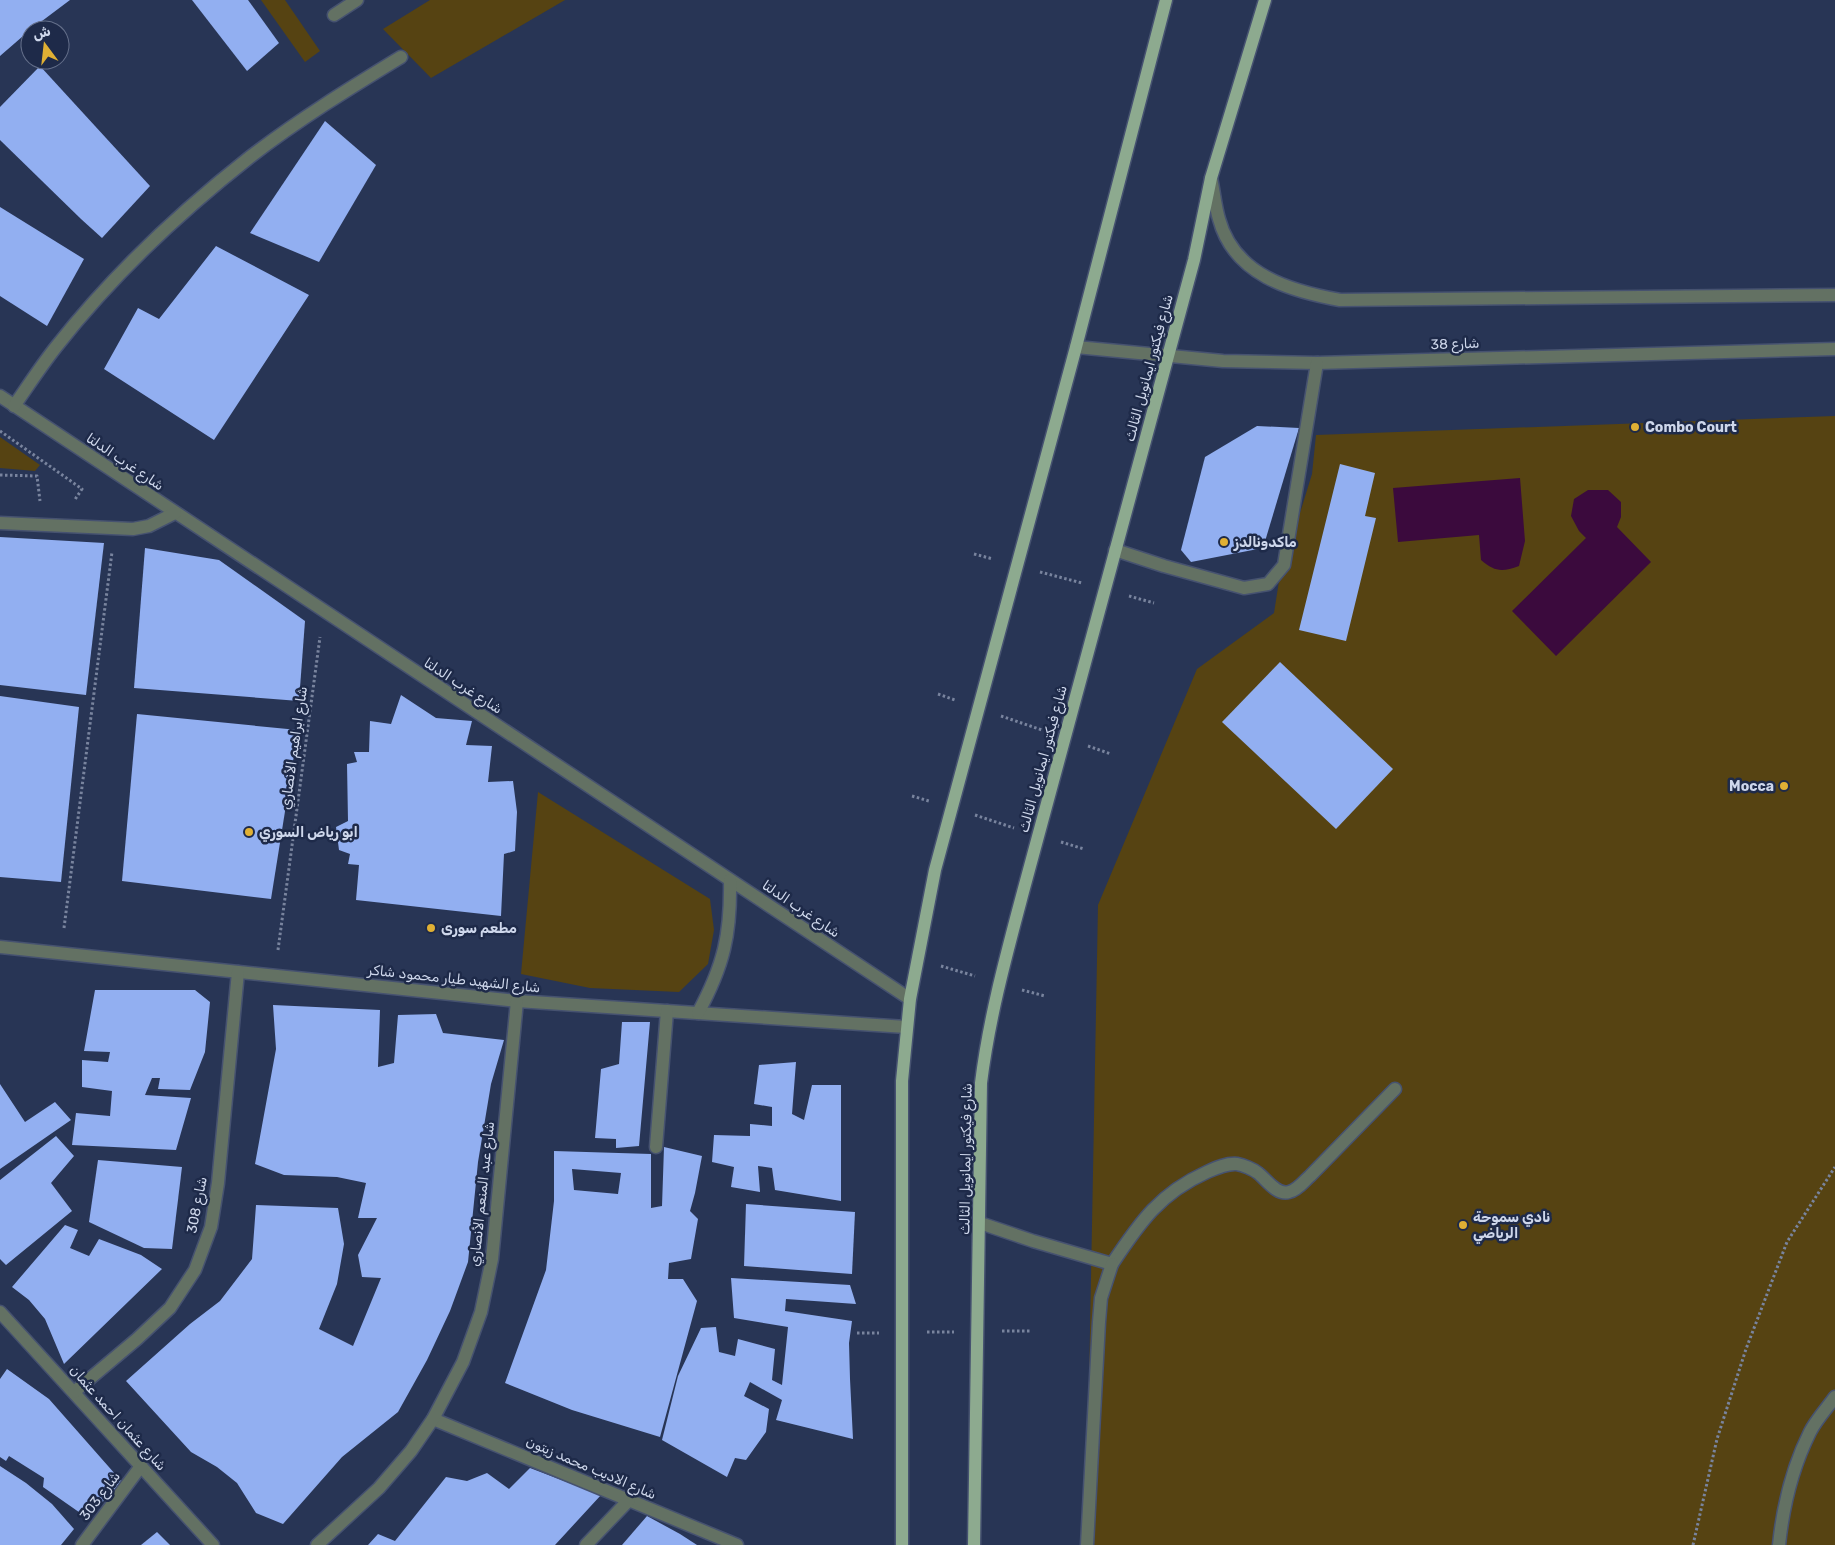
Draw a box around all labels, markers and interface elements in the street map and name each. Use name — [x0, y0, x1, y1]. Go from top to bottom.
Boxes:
north arrow — [20, 20, 70, 70]
text: ش — [31, 22, 53, 43]
street label: شارع فيكتور ايمانويل الثالث — [1121, 292, 1179, 444]
street label: شارع 38 — [1430, 335, 1480, 355]
place label: Combo Court — [1645, 419, 1737, 436]
marker: Combo Court — [1629, 421, 1641, 433]
street label: شارع غرب الدلتا — [82, 430, 167, 496]
place label: ماكدونالدز — [1233, 534, 1297, 551]
marker: ماكدونالدز — [1218, 536, 1230, 548]
street label: شارع غرب الدلتا — [419, 654, 505, 719]
street label: شارع فيكتور ايمانويل الثالث — [1015, 683, 1073, 835]
street label: شارع ابراهيم الأنصاري — [277, 685, 313, 811]
place label: Mocca — [1729, 778, 1774, 795]
marker: Mocca — [1778, 780, 1790, 792]
place label: ابو رياض السوري — [259, 824, 358, 842]
marker: ابو رياض السوري — [243, 826, 255, 838]
street label: شارع غرب الدلتا — [758, 877, 843, 943]
place label: مطعم سورى — [441, 920, 517, 937]
marker: مطعم سورى — [425, 922, 437, 934]
street label: شارع الشهيد طيار محمود شاكر — [366, 961, 541, 999]
street label: شارع فيكتور ايمانويل الثالث — [956, 1083, 978, 1235]
street label: شارع عبد المنعم الأنصاري — [466, 1121, 500, 1268]
street label: شارع 308 — [183, 1175, 213, 1235]
place label: نادي سموحة الرياضي — [1473, 1209, 1550, 1244]
marker: نادي سموحة الرياضي — [1457, 1219, 1469, 1231]
street label: شارع عثمان احمد عثمان — [65, 1362, 170, 1476]
street label: شارع الاديب محمد زيتون — [523, 1433, 659, 1505]
street label: شارع 303 — [76, 1468, 126, 1525]

